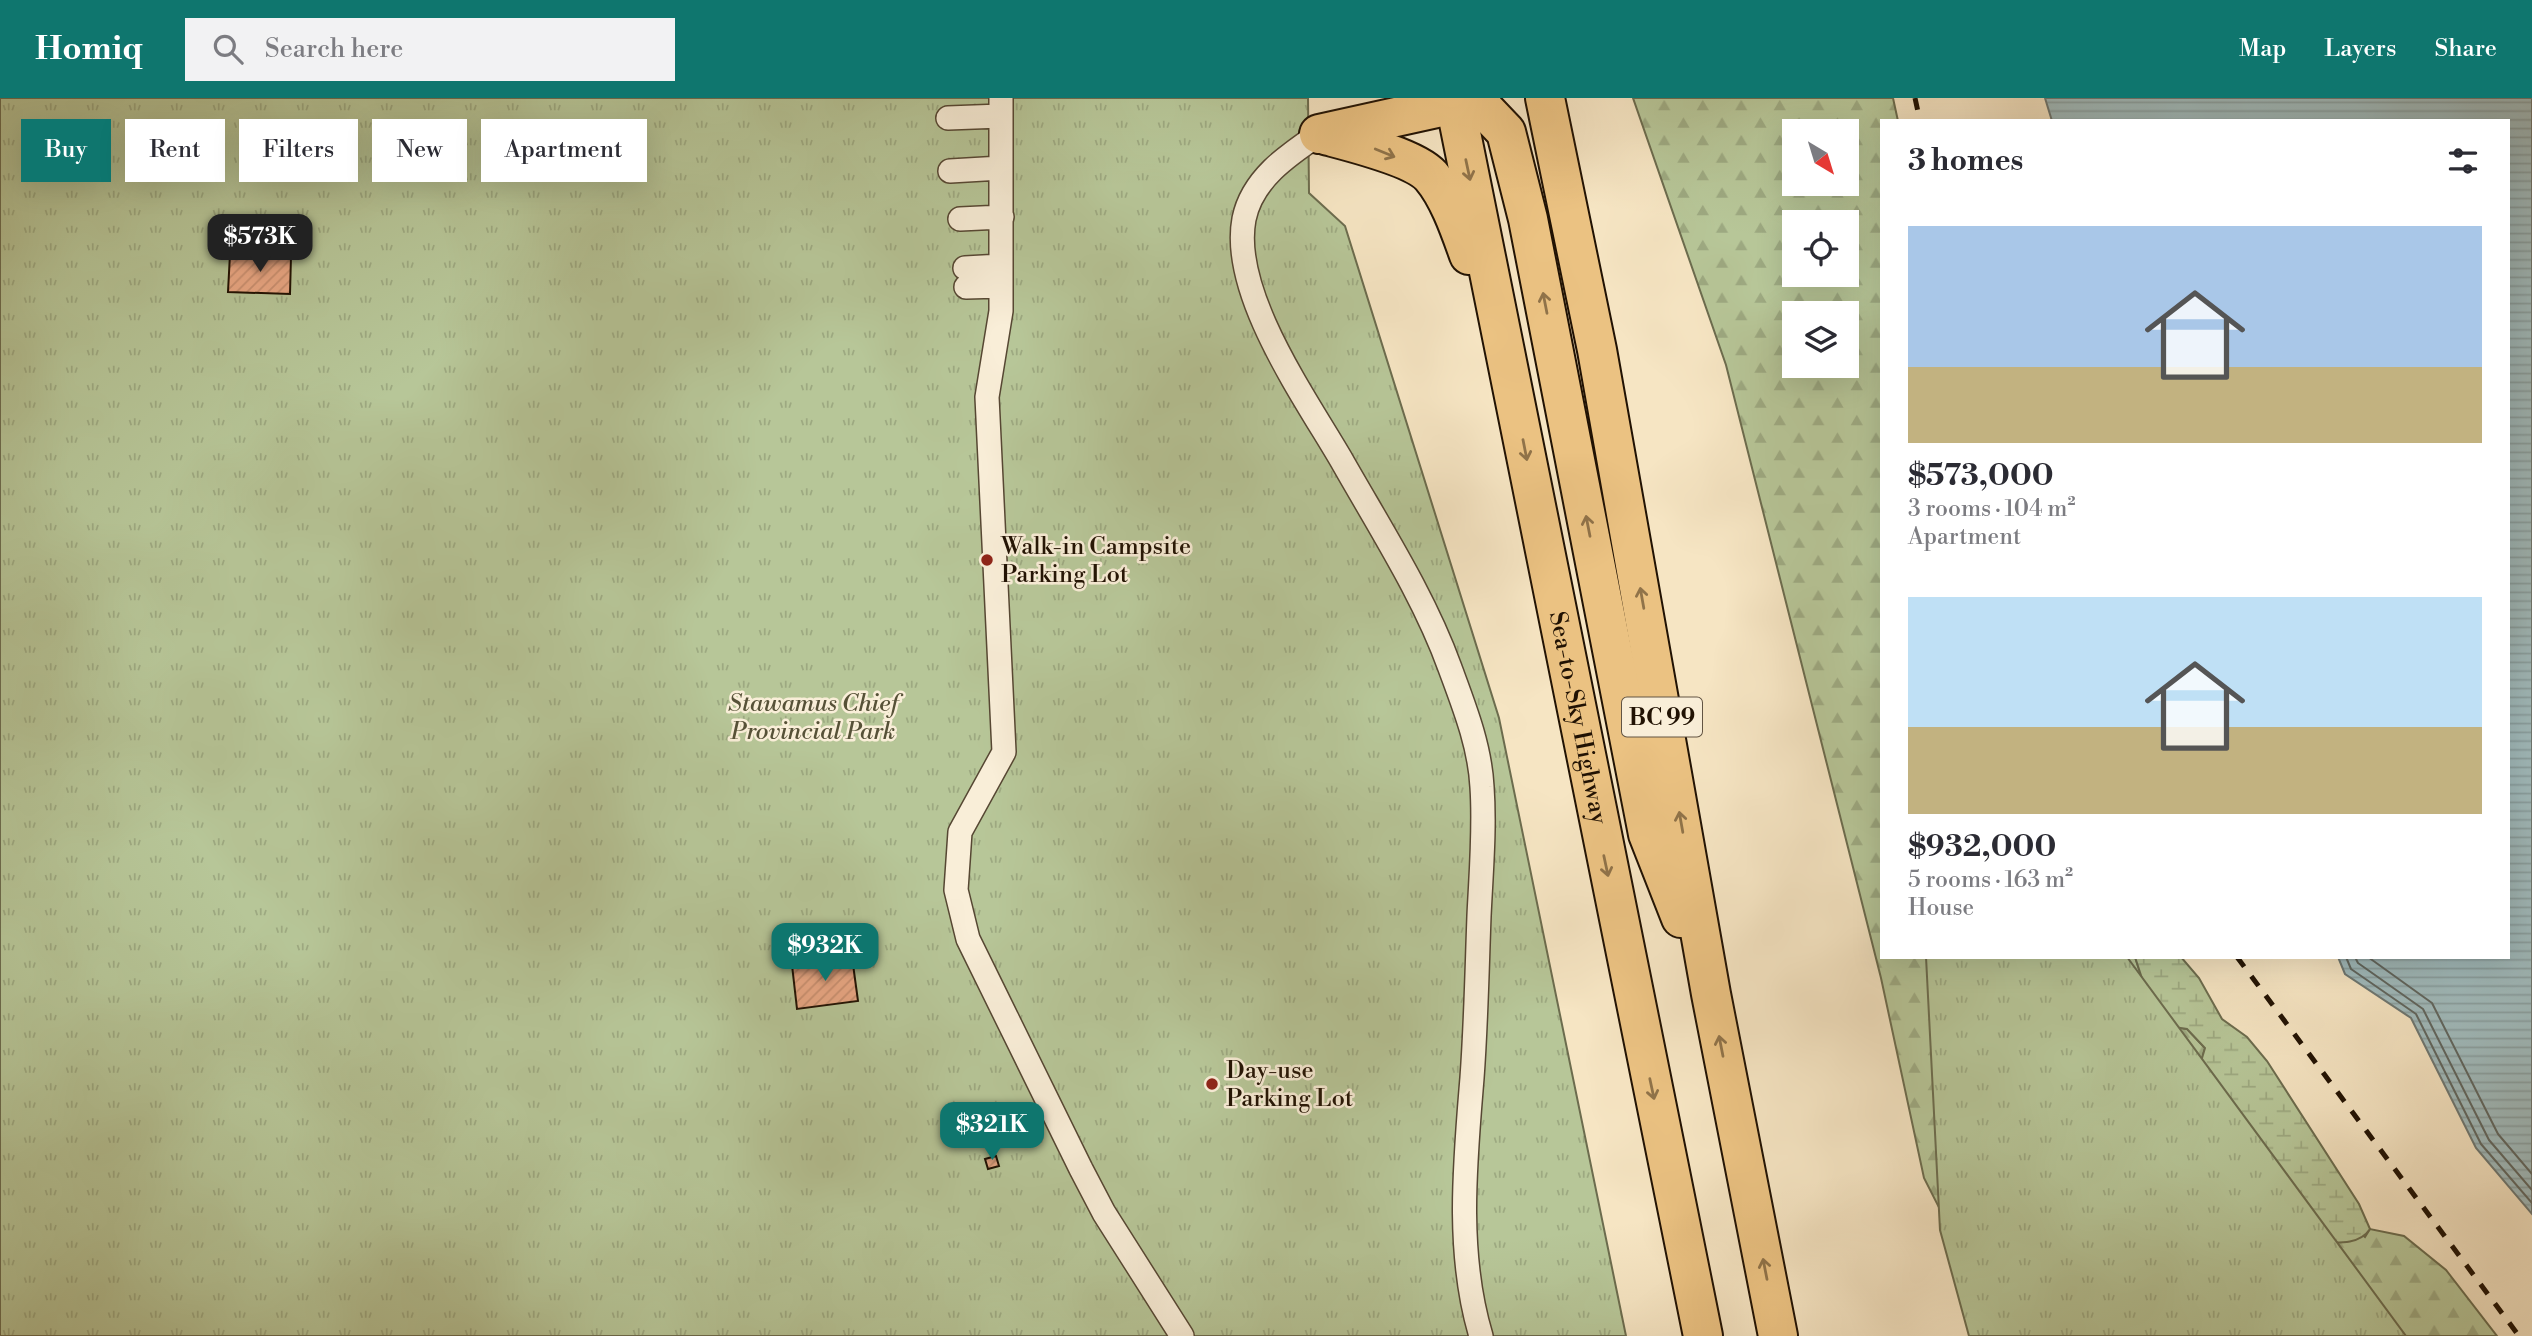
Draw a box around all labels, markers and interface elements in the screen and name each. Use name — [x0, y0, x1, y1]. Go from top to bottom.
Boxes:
search box — [185, 18, 675, 81]
text: Homiq — [35, 29, 143, 70]
icon: search — [209, 30, 247, 68]
text: Search here — [265, 33, 403, 65]
text: Map — [2239, 34, 2286, 64]
text: Layers — [2324, 34, 2396, 64]
text: Share — [2434, 34, 2497, 64]
chip: Buy — [21, 119, 111, 182]
chip: Rent — [125, 119, 225, 182]
chip: Filters — [239, 119, 358, 182]
chip: New — [372, 119, 467, 182]
chip: Apartment — [481, 119, 647, 182]
north arrow — [1782, 119, 1858, 196]
map controls — [1782, 119, 1859, 378]
text: 3 homes — [1908, 142, 2023, 180]
icon: filters — [2444, 142, 2482, 180]
one-way arrow — [1373, 148, 1395, 161]
one-way arrow — [1462, 158, 1476, 181]
button: locate — [1782, 210, 1859, 287]
pin: $573K — [211, 214, 309, 274]
text: $573K — [224, 223, 296, 251]
icon: home — [2132, 272, 2258, 398]
one-way arrow — [1537, 292, 1551, 315]
button: layers — [1782, 301, 1859, 378]
one-way arrow — [1518, 438, 1532, 461]
text: $573,000 — [1908, 457, 2054, 495]
text: 3 rooms · 104 m² — [1908, 495, 2076, 523]
one-way arrow — [1581, 515, 1595, 538]
text: Apartment — [1908, 523, 2021, 551]
place label: Walk-in Campsite Parking Lot — [1000, 532, 1191, 590]
marker: Walk-in Campsite Parking Lot — [979, 552, 995, 568]
one-way arrow — [1634, 587, 1648, 610]
street label: Sea-to-Sky Highway — [1542, 609, 1614, 827]
icon: home — [2132, 643, 2258, 769]
park label: Stawamus Chief Provincial Park — [728, 689, 903, 747]
road number: BC 99 — [1622, 698, 1702, 736]
one-way arrow — [1674, 811, 1687, 834]
text: $932,000 — [1908, 828, 2056, 866]
one-way arrow — [1600, 854, 1614, 877]
text: 5 rooms · 163 m² — [1908, 866, 2073, 894]
text: House — [1908, 894, 1974, 922]
pin: $932K — [776, 924, 874, 983]
text: $932K — [787, 932, 863, 960]
one-way arrow — [1713, 1035, 1727, 1058]
place label: Day-use Parking Lot — [1226, 1056, 1354, 1114]
marker: Day-use Parking Lot — [1204, 1076, 1220, 1092]
one-way arrow — [1645, 1077, 1659, 1100]
pin: $321K — [943, 1102, 1041, 1162]
text: $321K — [956, 1111, 1028, 1139]
one-way arrow — [1757, 1258, 1771, 1281]

